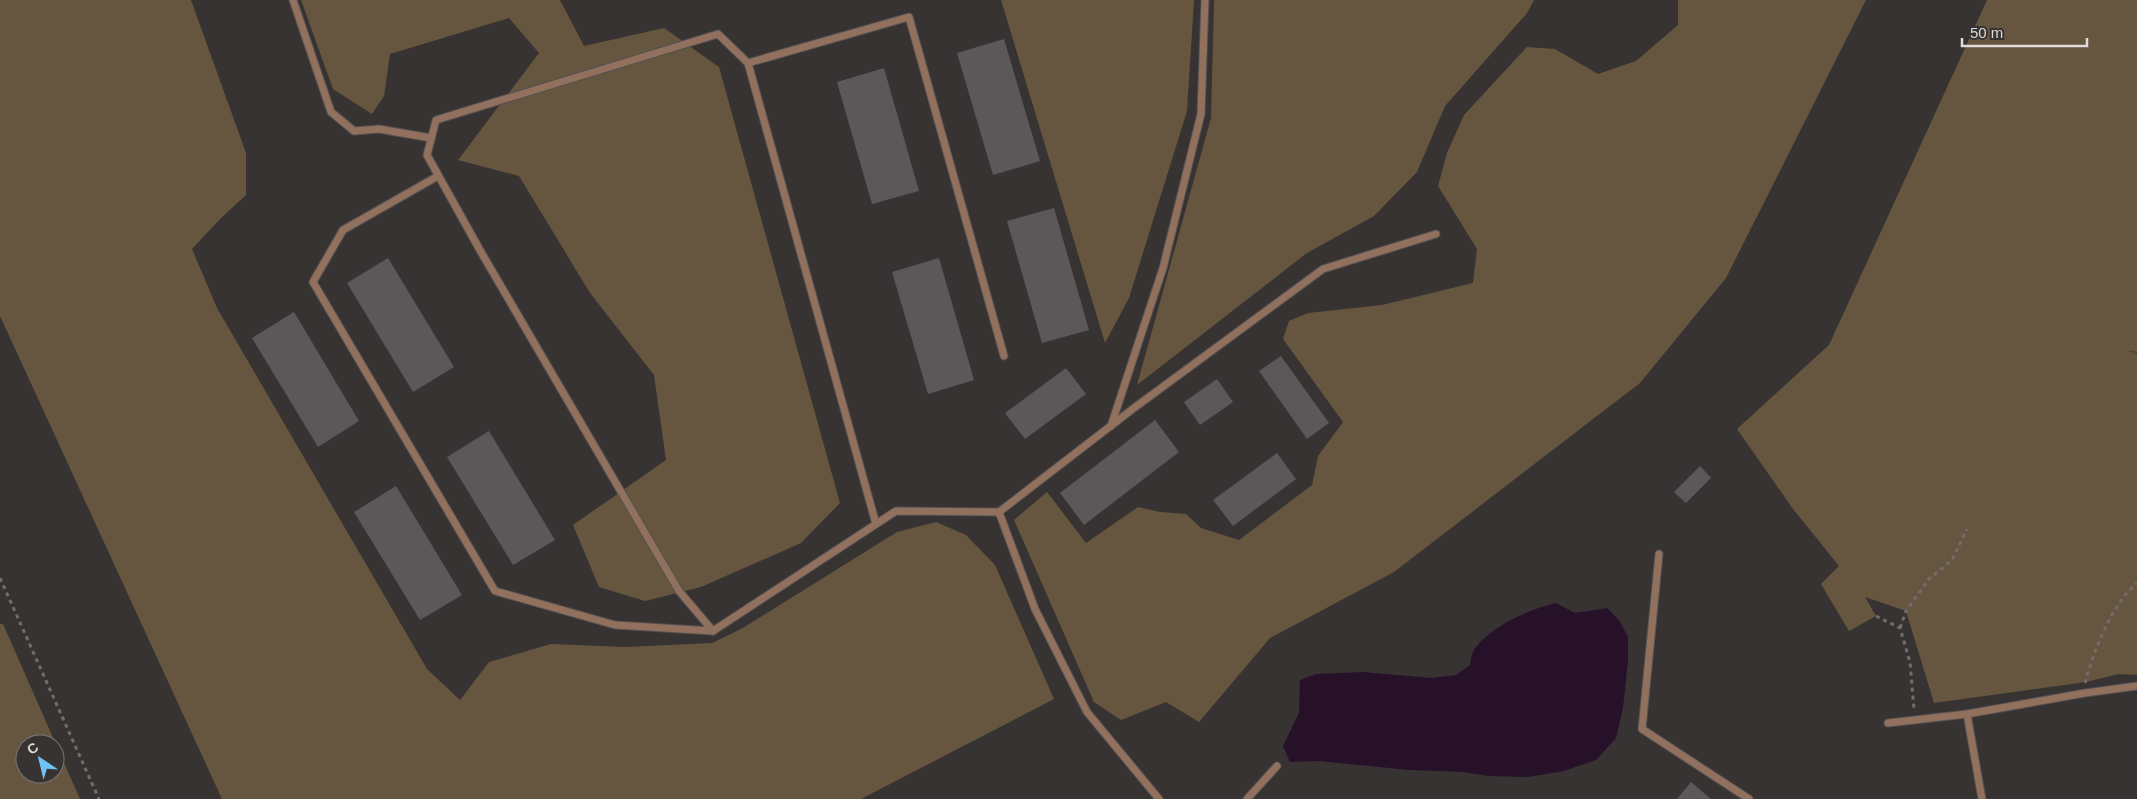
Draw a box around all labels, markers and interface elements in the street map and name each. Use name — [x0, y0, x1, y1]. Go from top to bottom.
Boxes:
scale bar — [1962, 15, 2087, 47]
text: 50 m — [1970, 24, 2003, 41]
north arrow — [15, 734, 65, 784]
text: С — [24, 739, 41, 758]

